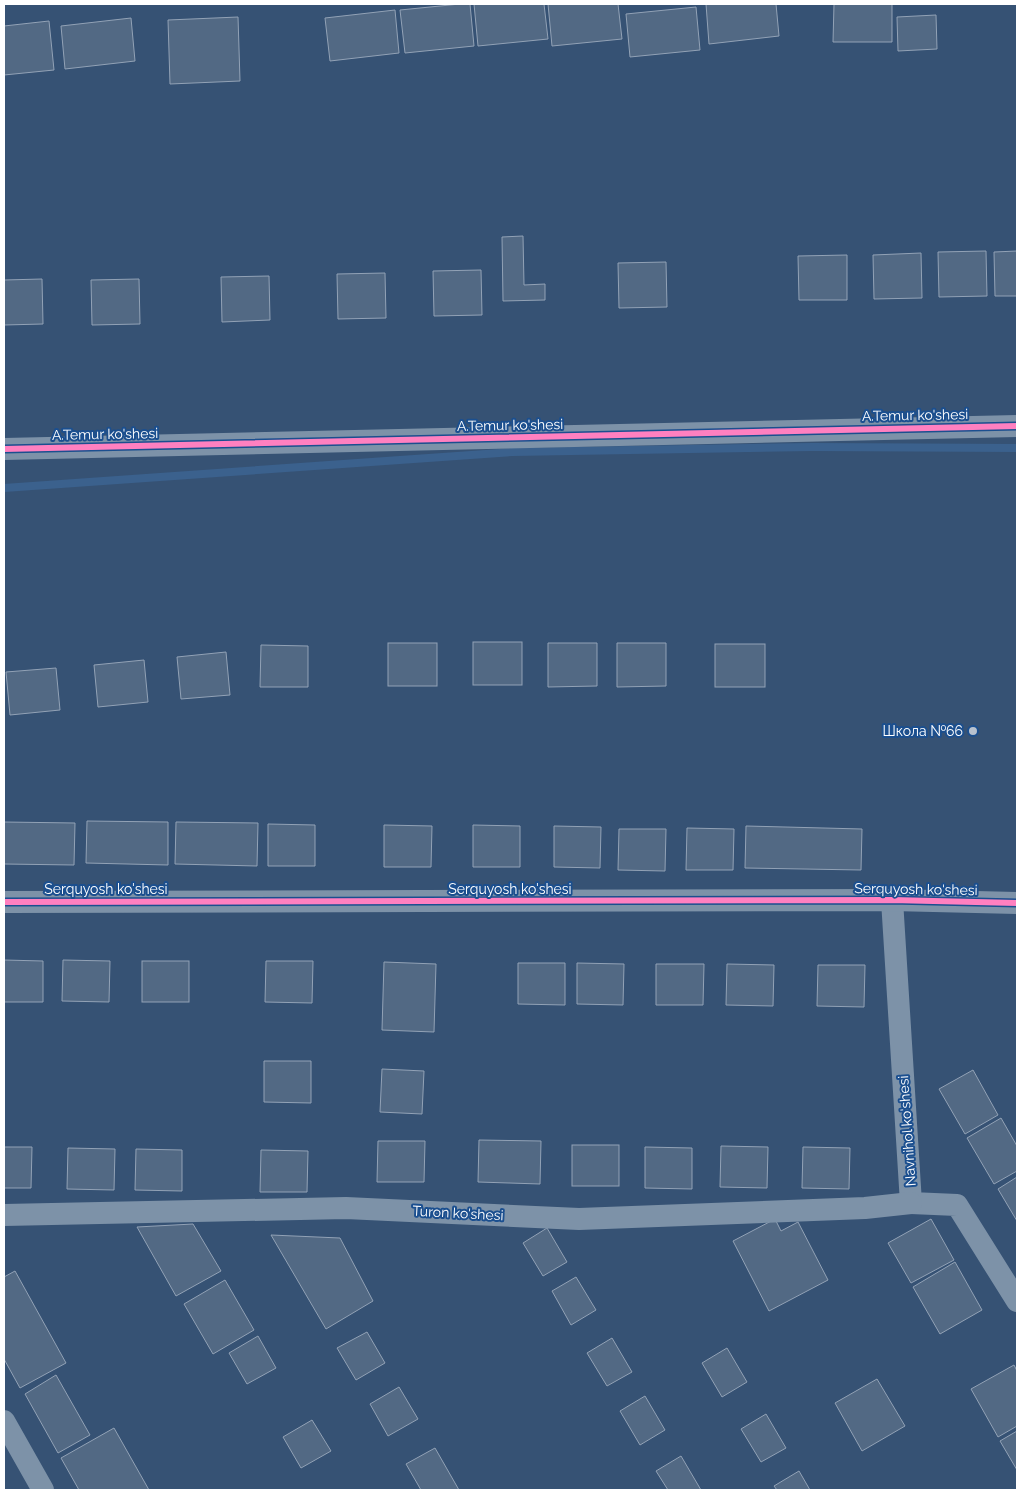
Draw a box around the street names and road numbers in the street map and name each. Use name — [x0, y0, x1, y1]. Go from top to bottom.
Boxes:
street label: A.Temur ko'shesi — [862, 406, 968, 424]
street label: A.Temur ko'shesi — [457, 416, 563, 434]
street label: A.Temur ko'shesi — [52, 425, 158, 443]
street label: Serquyosh ko'shesi — [854, 880, 978, 898]
street label: Serquyosh ko'shesi — [44, 881, 168, 897]
street label: Serquyosh ko'shesi — [448, 881, 572, 897]
street label: Navnihol ko'shesi — [895, 1075, 919, 1187]
street label: Turon ko'shesi — [412, 1203, 504, 1223]

